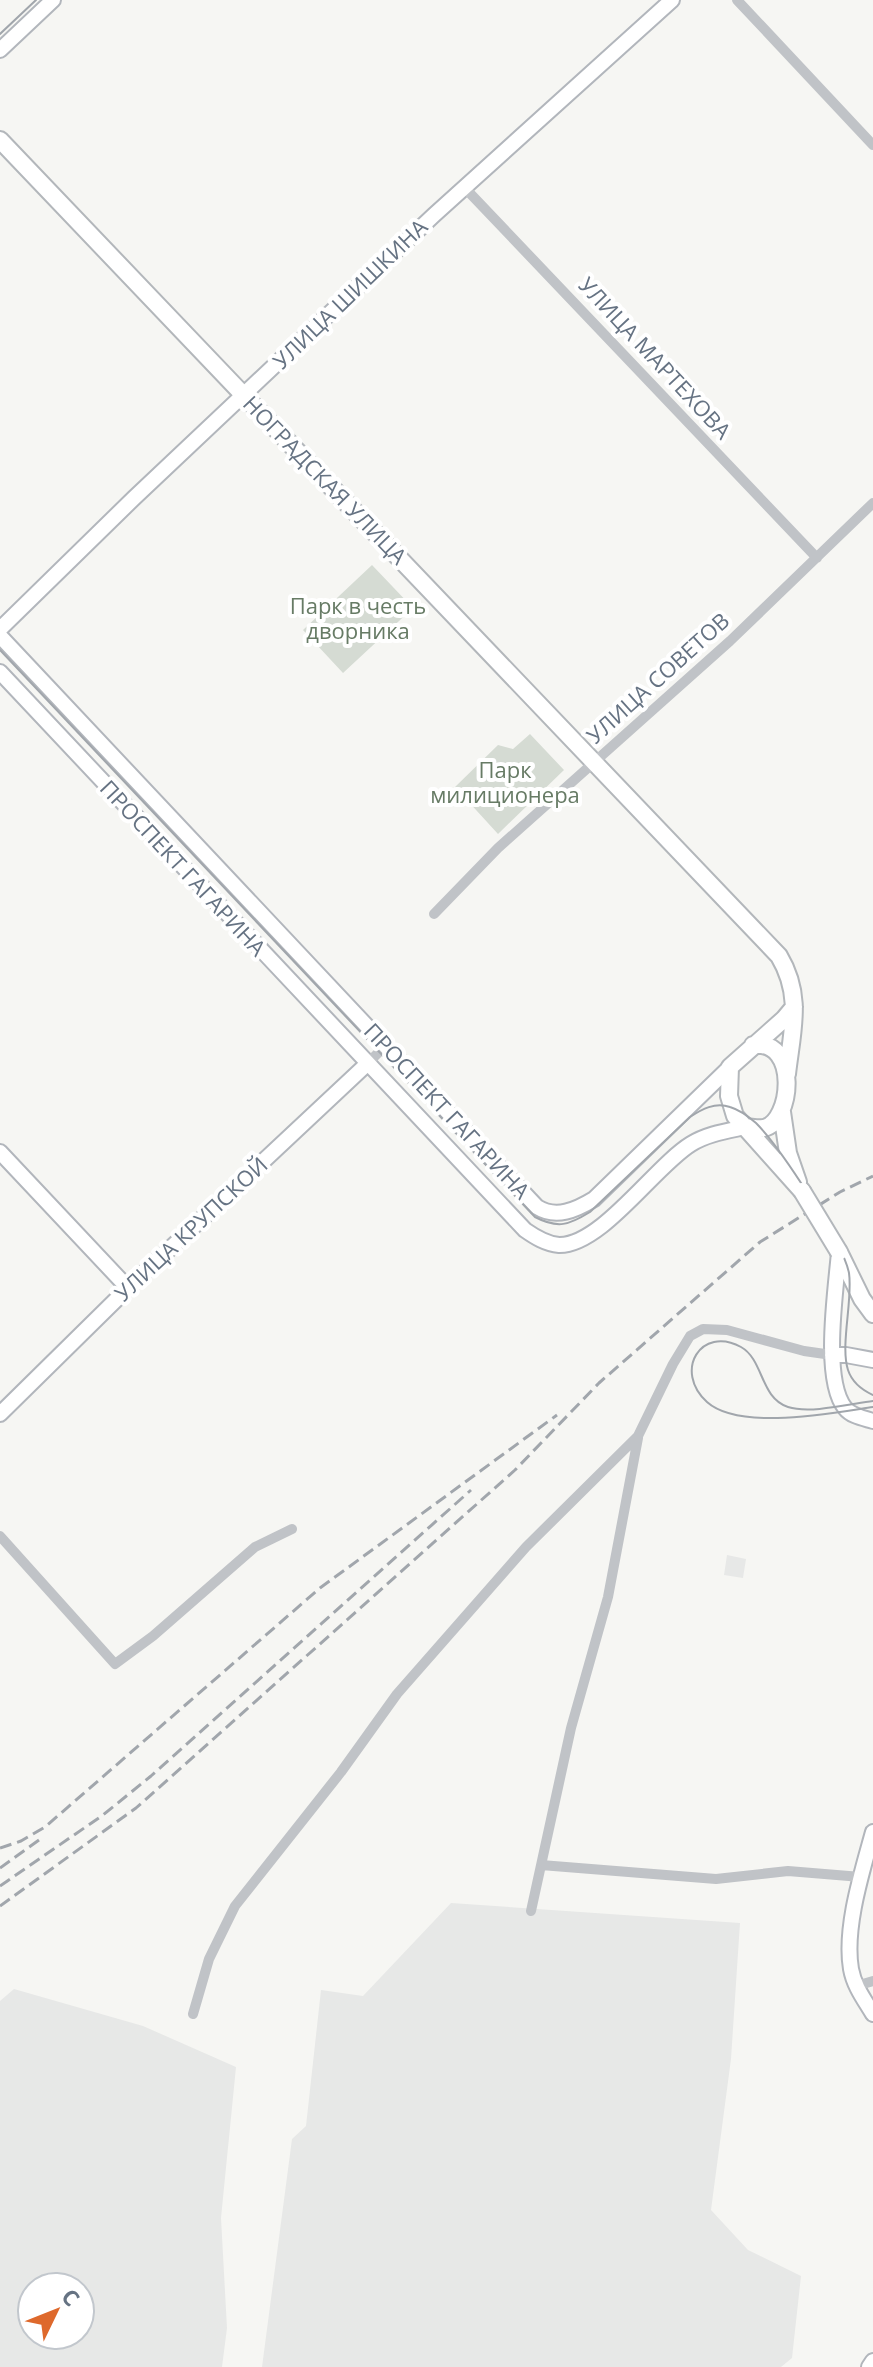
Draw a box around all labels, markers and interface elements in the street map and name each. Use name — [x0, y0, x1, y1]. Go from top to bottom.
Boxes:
street label: УЛИЦА ШИШКИНА — [266, 212, 433, 375]
street label: УЛИЦА МАРТЕХОВА — [573, 270, 739, 445]
street label: НОГРАДСКАЯ УЛИЦА — [237, 388, 414, 570]
park label: Парк в честь дворника — [290, 590, 426, 645]
street label: УЛИЦА СОВЕТОВ — [579, 605, 735, 749]
park label: Парк милиционера — [430, 754, 580, 809]
street label: ПРОСПЕКТ ГАГАРИНА — [94, 773, 273, 962]
street label: ПРОСПЕКТ ГАГАРИНА — [358, 1016, 537, 1205]
street label: УЛИЦА КРУПСКОЙ — [107, 1149, 273, 1307]
north arrow — [16, 2271, 96, 2351]
text: С — [56, 2281, 87, 2312]

